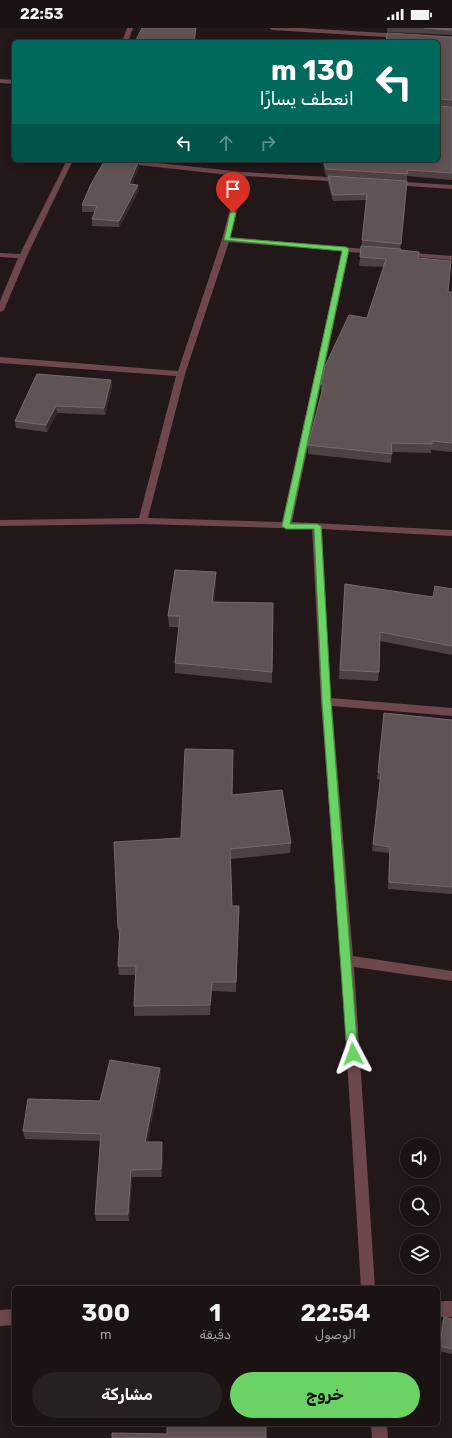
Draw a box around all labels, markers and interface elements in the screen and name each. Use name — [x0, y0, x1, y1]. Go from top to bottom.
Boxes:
text: 22:53 — [20, 5, 63, 23]
text: 130 m — [271, 54, 354, 87]
icon: left — [368, 56, 420, 108]
text: انعطف يسارًا — [260, 88, 354, 110]
icon: left — [173, 132, 195, 154]
icon: ahead — [215, 132, 237, 154]
icon: right — [257, 132, 279, 154]
pin — [216, 172, 250, 213]
icon: arrive — [222, 178, 244, 200]
position arrow — [332, 1033, 374, 1075]
map controls — [400, 1138, 440, 1274]
button: sound — [400, 1138, 440, 1178]
button: search — [400, 1186, 440, 1226]
button: layers — [400, 1234, 440, 1274]
text: 300 — [82, 1299, 130, 1327]
text: 1 — [209, 1299, 221, 1327]
text: 22:54 — [300, 1299, 371, 1327]
text: m — [100, 1327, 112, 1342]
text: دقيقة — [199, 1327, 231, 1342]
text: الوصول — [315, 1327, 356, 1342]
button: مشاركة — [32, 1372, 222, 1418]
button: خروج — [230, 1372, 420, 1418]

